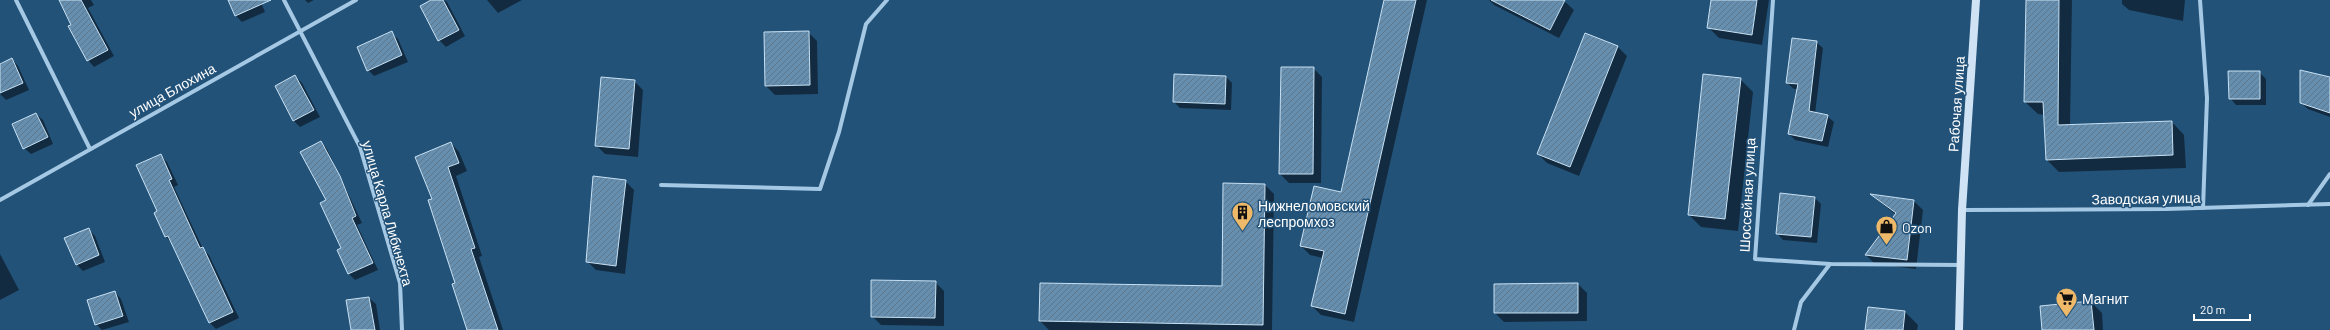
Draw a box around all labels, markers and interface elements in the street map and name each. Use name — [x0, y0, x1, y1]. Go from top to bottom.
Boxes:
street label: Рабочая улица — [1944, 55, 1968, 153]
street label: улица Блохина — [126, 59, 219, 121]
street label: Шоссейная улица — [1736, 137, 1758, 253]
street label: улица Карла Либкнехта — [359, 138, 417, 288]
street label: Заводская улица — [2091, 189, 2201, 207]
place label: Нижнеломовский леспромхоз — [1258, 197, 1370, 230]
building icon: Нижнеломовский леспромхоз — [1230, 200, 1256, 233]
shop icon: Ozon — [1873, 214, 1899, 247]
place label: Ozon — [1902, 219, 1932, 236]
supermarket icon: Магнит — [2054, 285, 2080, 318]
place label: Магнит — [2082, 290, 2129, 307]
scale bar — [2194, 296, 2250, 322]
text: 20 m — [2200, 302, 2226, 316]

